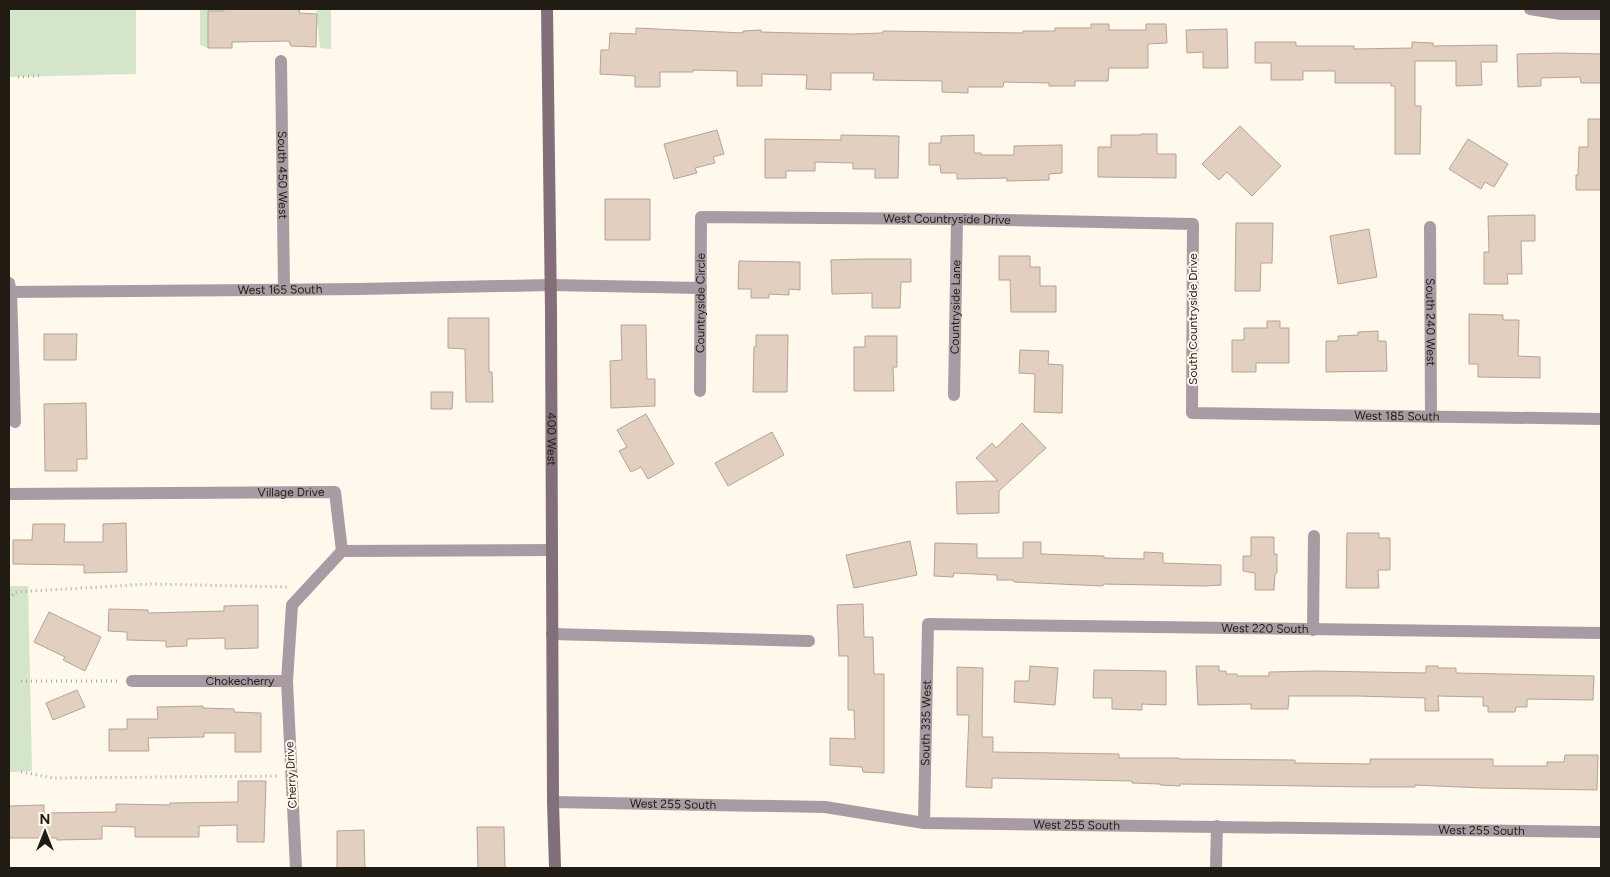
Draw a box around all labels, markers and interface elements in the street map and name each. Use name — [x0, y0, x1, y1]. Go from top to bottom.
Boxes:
street label: South 450 West — [275, 131, 290, 220]
street label: West Countryside Drive — [883, 211, 1011, 227]
street label: Countryside Circle — [693, 252, 708, 353]
street label: South Countryside Drive — [1186, 253, 1200, 385]
street label: Countryside Lane — [948, 259, 963, 354]
street label: South 240 West — [1423, 278, 1438, 366]
street label: West 165 South — [238, 282, 323, 297]
street label: West 185 South — [1354, 408, 1440, 424]
street label: 400 West — [544, 412, 559, 466]
street label: Village Drive — [257, 485, 325, 499]
street label: West 220 South — [1221, 621, 1309, 636]
street label: Chokecherry — [206, 674, 275, 688]
street label: South 335 West — [918, 679, 934, 766]
street label: Cherry Drive — [282, 741, 300, 809]
street label: West 255 South — [630, 796, 717, 812]
north arrow — [20, 807, 70, 857]
text: N — [40, 811, 50, 828]
street label: West 255 South — [1033, 817, 1120, 833]
street label: West 255 South — [1438, 823, 1525, 838]

